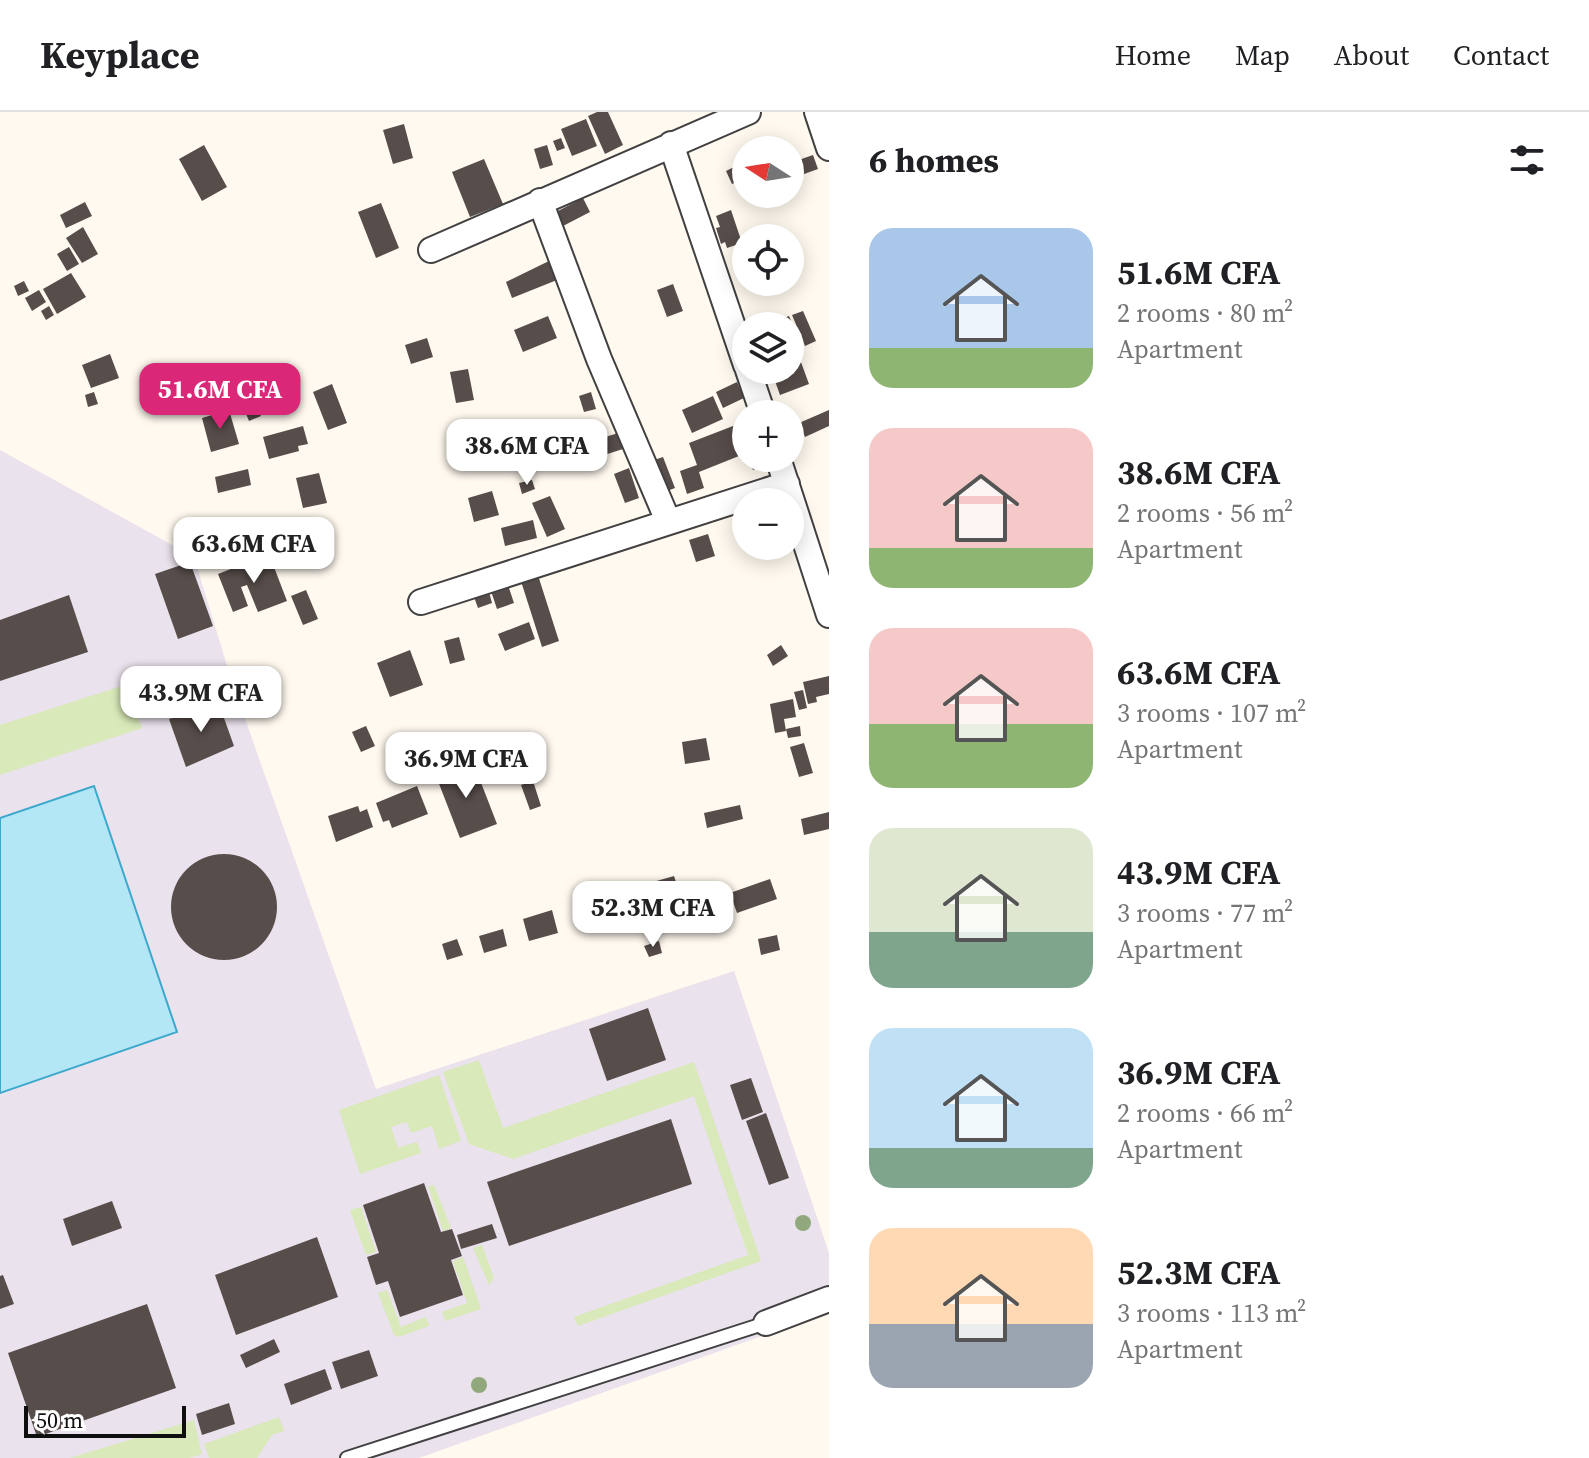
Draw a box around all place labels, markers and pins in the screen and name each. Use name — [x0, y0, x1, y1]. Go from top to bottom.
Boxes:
pin: 51.6M CFA — [128, 363, 312, 431]
pin: 38.6M CFA — [435, 419, 619, 487]
pin: 63.6M CFA — [162, 517, 346, 585]
pin: 43.9M CFA — [109, 666, 293, 734]
pin: 36.9M CFA — [374, 732, 558, 800]
pin: 52.3M CFA — [561, 881, 745, 949]

